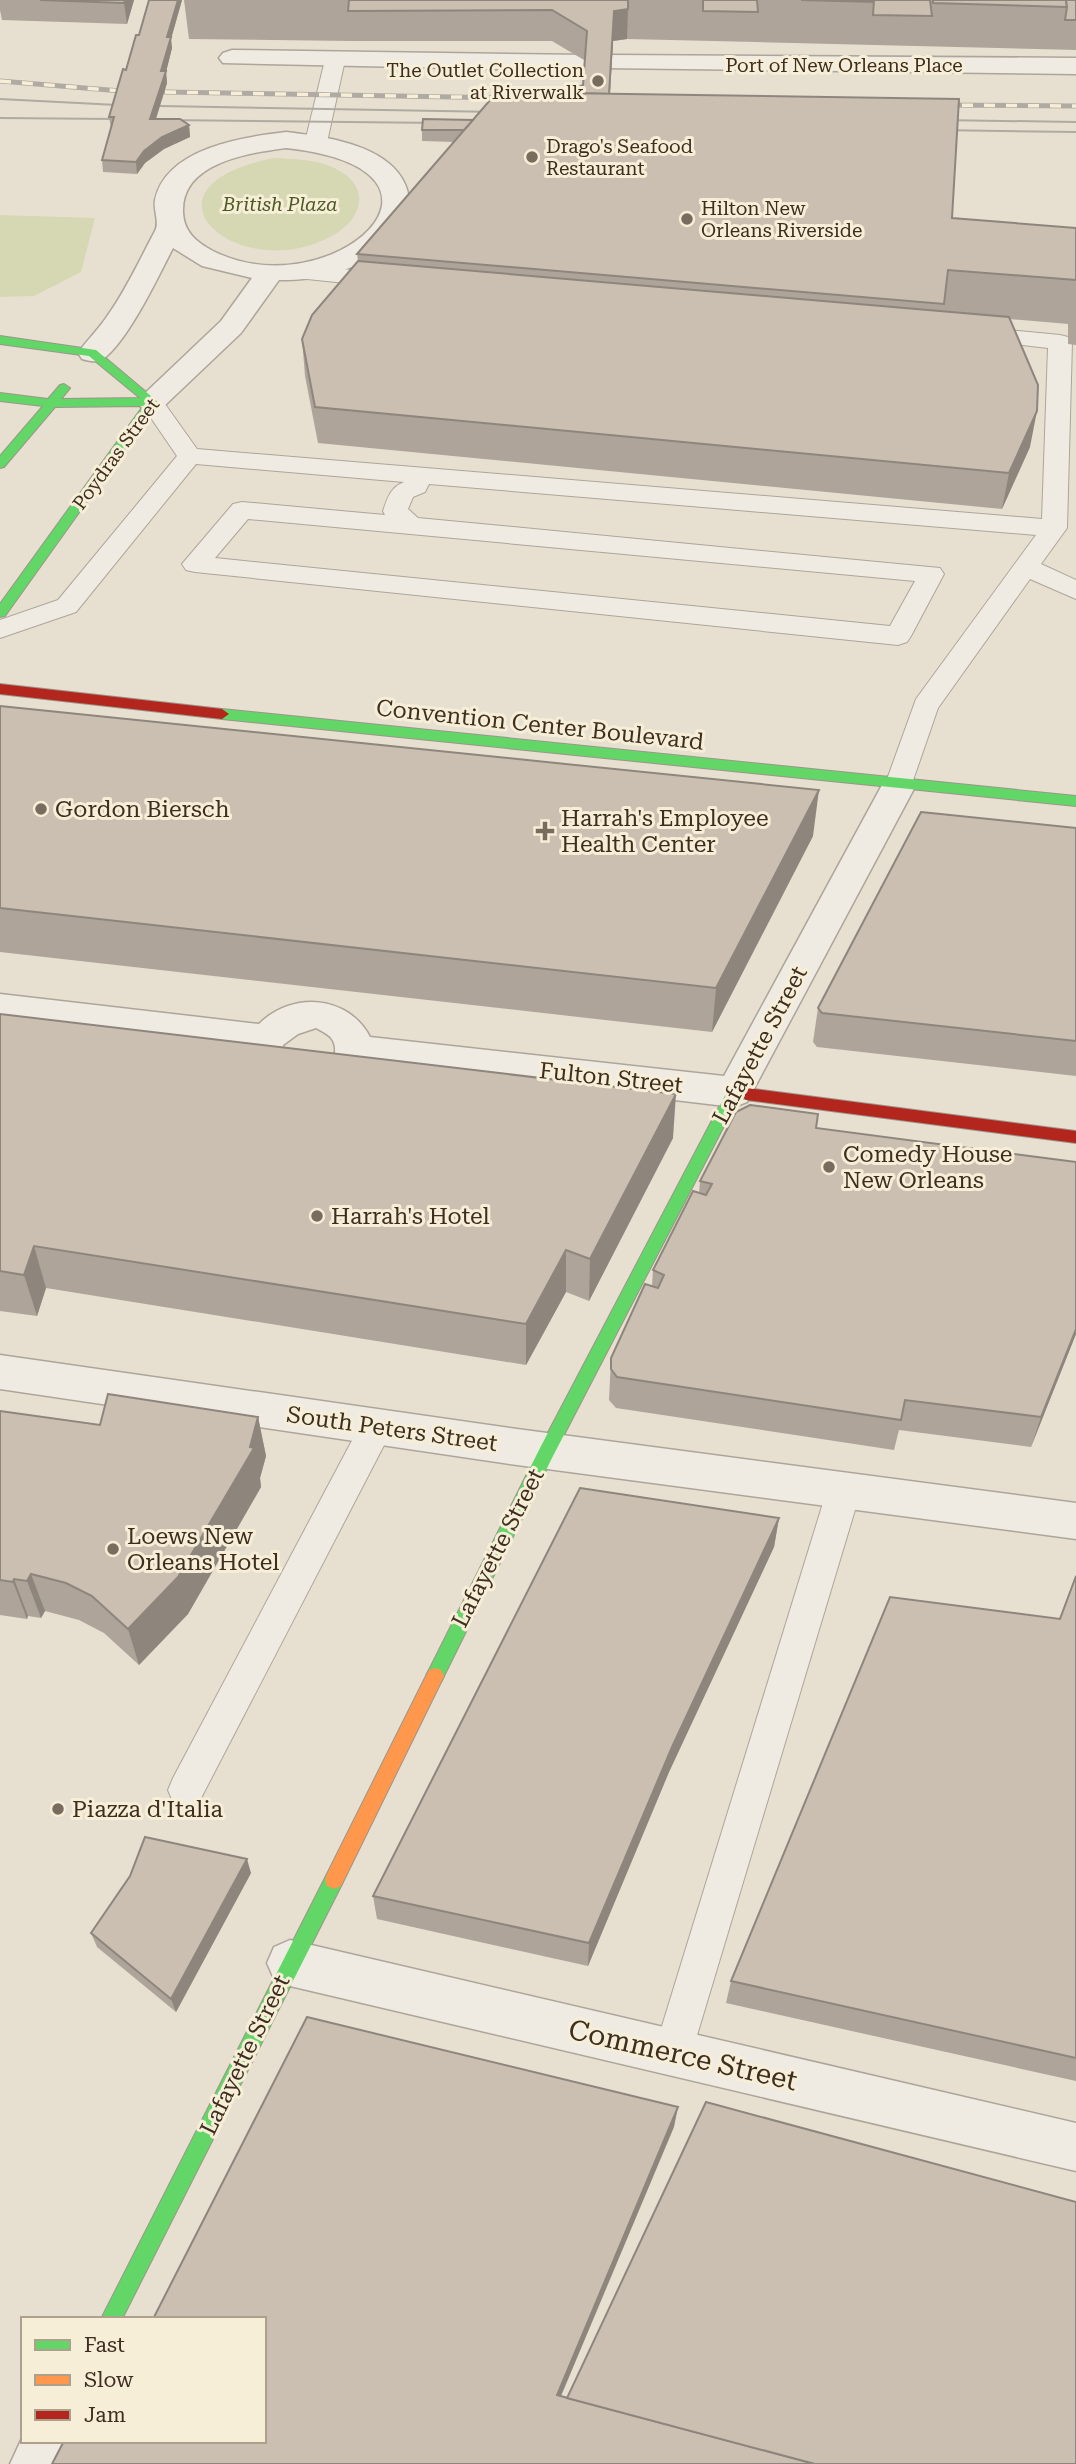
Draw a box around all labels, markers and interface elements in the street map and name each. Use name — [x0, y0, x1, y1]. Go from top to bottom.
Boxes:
street label: Port of New Orleans Place — [725, 54, 963, 77]
place label: The Outlet Collection at Riverwalk — [386, 59, 584, 104]
marker: The Outlet Collection at Riverwalk — [590, 73, 606, 89]
place label: Drago's Seafood Restaurant — [546, 135, 693, 180]
marker: Drago's Seafood Restaurant — [524, 149, 540, 165]
park label: British Plaza — [222, 193, 337, 216]
place label: Hilton New Orleans Riverside — [701, 197, 862, 242]
marker: Hilton New Orleans Riverside — [679, 211, 695, 227]
street label: Poydras Street — [68, 394, 164, 514]
street label: Convention Center Boulevard — [375, 694, 705, 756]
place label: Gordon Biersch — [55, 796, 230, 823]
marker: Gordon Biersch — [33, 801, 49, 817]
place label: Harrah's Employee Health Center — [561, 805, 769, 858]
marker: Harrah's Employee Health Center — [535, 821, 555, 841]
street label: Lafayette Street — [707, 961, 813, 1129]
street label: Fulton Street — [538, 1057, 685, 1099]
place label: Comedy House New Orleans — [843, 1141, 1012, 1194]
marker: Comedy House New Orleans — [821, 1159, 837, 1175]
place label: Harrah's Hotel — [331, 1203, 490, 1230]
marker: Harrah's Hotel — [309, 1208, 325, 1224]
street label: South Peters Street — [285, 1401, 499, 1457]
street label: Lafayette Street — [446, 1464, 550, 1632]
place label: Loews New Orleans Hotel — [127, 1523, 279, 1576]
marker: Loews New Orleans Hotel — [105, 1541, 121, 1557]
place label: Piazza d'Italia — [72, 1796, 224, 1823]
marker: Piazza d'Italia — [50, 1801, 66, 1817]
street label: Lafayette Street — [195, 1970, 296, 2139]
street label: Commerce Street — [566, 2013, 800, 2097]
legend — [21, 2317, 266, 2443]
text: Fast — [84, 2333, 125, 2357]
text: Slow — [84, 2368, 134, 2392]
text: Jam — [84, 2403, 126, 2427]

